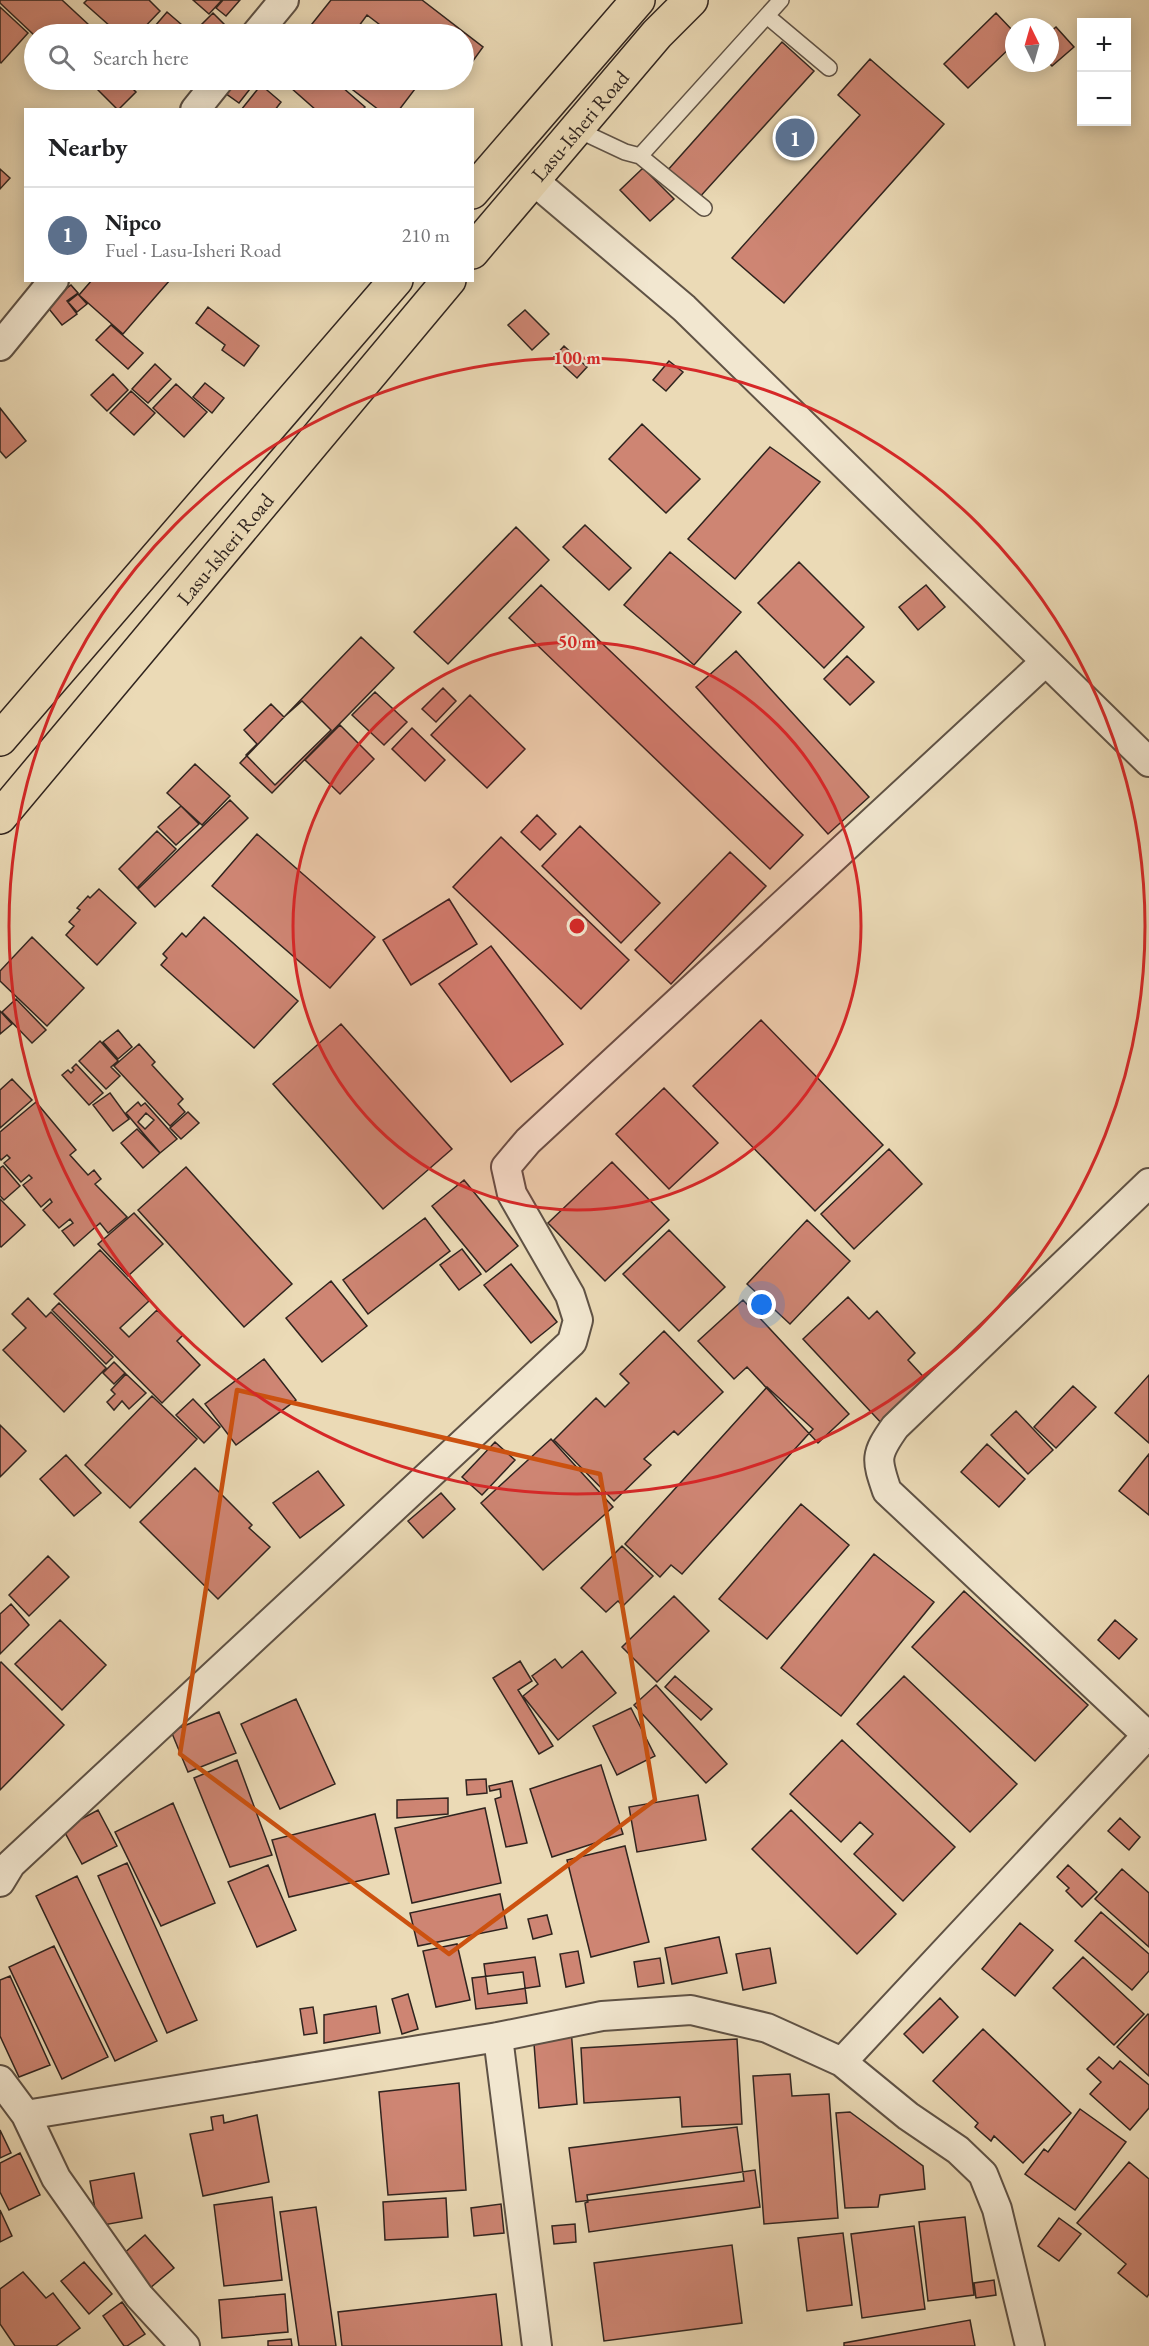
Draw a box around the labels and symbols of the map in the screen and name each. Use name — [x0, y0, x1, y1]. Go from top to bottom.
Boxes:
north arrow — [1005, 18, 1059, 72]
street label: Lasu-Isheri Road — [525, 64, 634, 187]
pin: 1 — [776, 116, 814, 160]
text: 100 m — [553, 346, 601, 369]
street label: Lasu-Isheri Road — [170, 487, 279, 610]
text: 50 m — [558, 630, 596, 653]
centre of rings — [567, 916, 587, 936]
your location — [747, 1290, 776, 1319]

